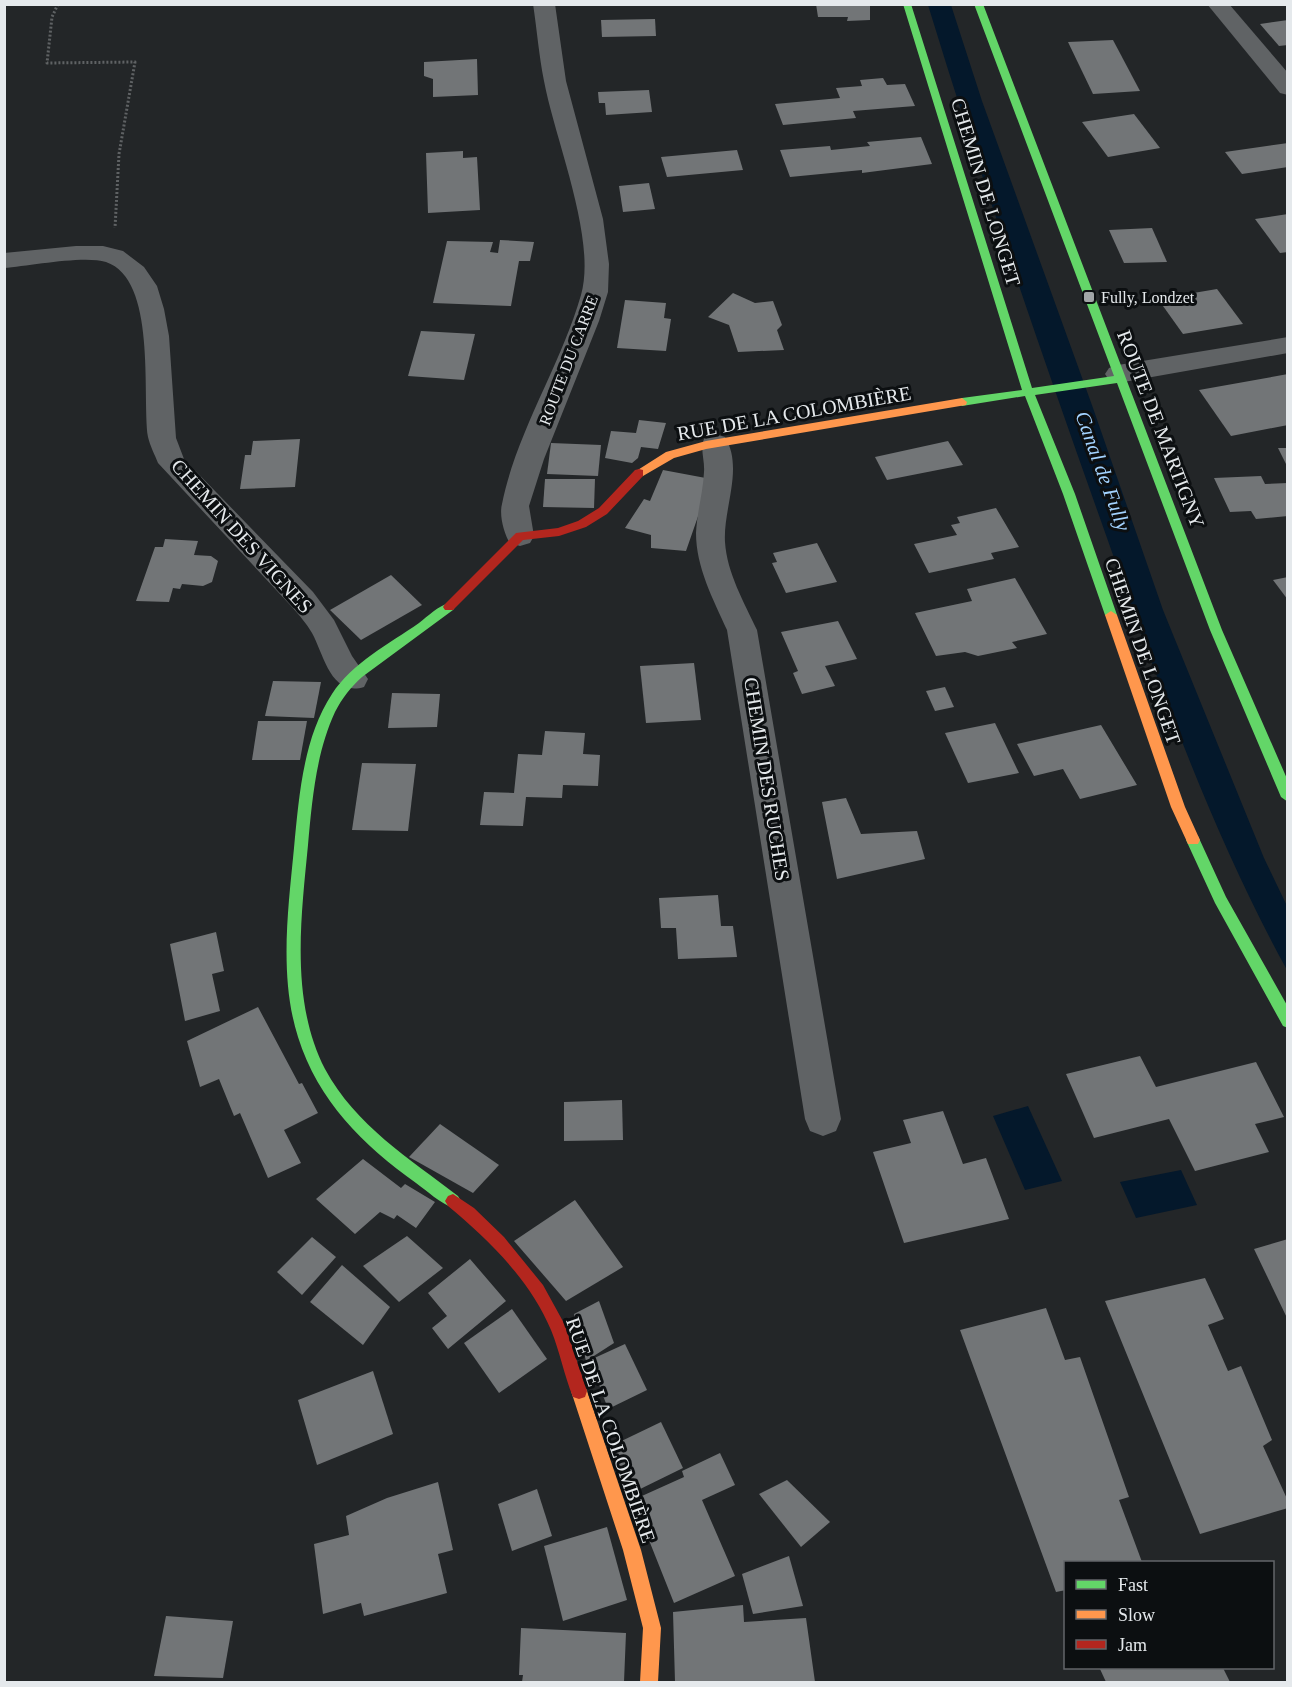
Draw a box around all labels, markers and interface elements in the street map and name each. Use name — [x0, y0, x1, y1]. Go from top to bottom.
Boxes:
street label: CHEMIN DE LONGET — [947, 95, 1025, 289]
place label: Fully, Londzet — [1101, 289, 1195, 307]
marker: Fully, Londzet — [1082, 290, 1096, 304]
street label: ROUTE DU CARRE — [536, 293, 601, 428]
street label: ROUTE DE MARTIGNY — [1113, 327, 1209, 531]
street label: RUE DE LA COLOMBIÈRE — [675, 382, 913, 444]
water label: Canal de Fully — [1070, 408, 1136, 535]
street label: CHEMIN DES VIGNES — [167, 454, 317, 618]
street label: CHEMIN DE LONGET — [1101, 555, 1185, 747]
street label: CHEMIN DES RUCHES — [740, 676, 794, 882]
street label: RUE DE LA COLOMBIÈRE — [562, 1314, 660, 1546]
legend — [1064, 1561, 1274, 1669]
text: Fast — [1118, 1575, 1148, 1595]
text: Slow — [1118, 1605, 1155, 1625]
text: Jam — [1118, 1635, 1147, 1655]

